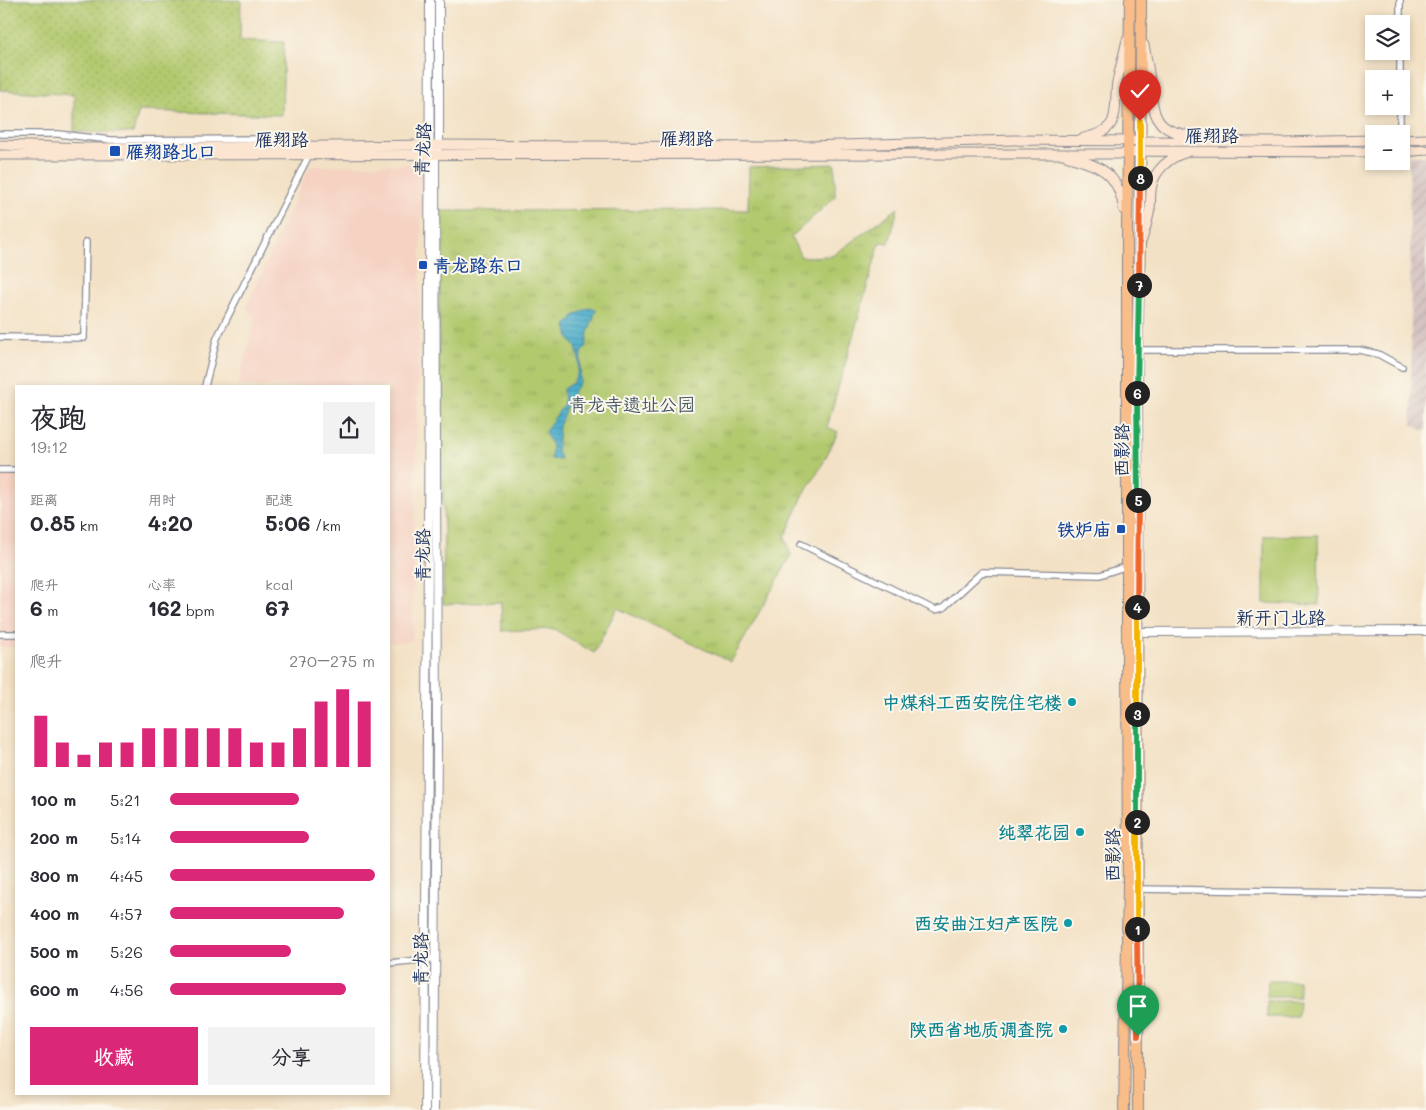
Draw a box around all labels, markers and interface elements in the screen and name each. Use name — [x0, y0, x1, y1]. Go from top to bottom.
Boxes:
map controls — [1365, 15, 1410, 170]
button: layers — [1365, 15, 1410, 60]
pin — [1119, 70, 1161, 121]
button: + — [1365, 70, 1410, 115]
icon: check — [1126, 77, 1154, 105]
street label: 青龙路 — [409, 121, 435, 177]
street label: 雁翔路 — [1185, 123, 1239, 147]
button: − — [1365, 125, 1410, 170]
street label: 雁翔路 — [660, 126, 714, 150]
street label: 雁翔路 — [255, 127, 309, 151]
place label: 雁翔路北口 — [126, 139, 216, 163]
marker: 雁翔路北口 — [108, 144, 122, 158]
pin: 8 — [1128, 166, 1152, 190]
text: 8 — [1136, 169, 1145, 188]
place label: 青龙路东口 — [433, 253, 523, 277]
marker: 青龙路东口 — [417, 259, 429, 271]
pin: 7 — [1126, 272, 1152, 298]
text: 7 — [1136, 276, 1143, 295]
pin: 6 — [1124, 380, 1150, 406]
text: 6 — [1133, 384, 1142, 403]
park label: 青龙寺遗址公园 — [569, 392, 695, 416]
text: 夜跑 — [30, 399, 86, 435]
button: share — [323, 402, 375, 454]
street label: 西影路 — [1109, 423, 1133, 477]
text: 19:12 — [30, 436, 68, 457]
pin: 5 — [1126, 488, 1150, 512]
text: 距离 — [30, 490, 58, 509]
text: 用时 — [148, 490, 176, 509]
text: 配速 — [265, 490, 293, 509]
text: 5 — [1134, 491, 1143, 510]
text: 0.85 — [30, 509, 75, 536]
text: 4:20 — [148, 509, 193, 536]
text: 5:06 — [265, 509, 310, 536]
text: km — [75, 516, 98, 535]
text: /km — [310, 516, 341, 535]
place label: 铁炉庙 — [1057, 517, 1111, 541]
marker: 铁炉庙 — [1115, 523, 1127, 535]
street label: 青龙路 — [410, 528, 434, 582]
text: 爬升 — [30, 575, 58, 594]
text: 心率 — [148, 575, 176, 594]
text: kcal — [265, 575, 293, 594]
text: 6 — [30, 594, 43, 621]
text: 162 — [148, 594, 181, 621]
text: 67 — [265, 594, 290, 621]
pin: 4 — [1124, 594, 1150, 620]
text: 4 — [1133, 598, 1142, 617]
text: m — [43, 601, 58, 620]
text: bpm — [181, 601, 215, 620]
street label: 新开门北路 — [1236, 605, 1326, 629]
text: 爬升 — [30, 650, 62, 671]
text: 270–275 m — [289, 650, 375, 671]
place label: 中煤科工西安院住宅楼 — [882, 690, 1062, 714]
marker: 中煤科工西安院住宅楼 — [1066, 696, 1078, 708]
pin: 3 — [1124, 702, 1150, 726]
text: 3 — [1133, 705, 1142, 724]
text: 100 m — [30, 789, 76, 810]
text: 5:21 — [110, 789, 140, 810]
pin: 2 — [1124, 810, 1150, 834]
text: 2 — [1134, 813, 1141, 832]
place label: 纯翠花园 — [998, 820, 1070, 844]
marker: 纯翠花园 — [1074, 826, 1086, 838]
text: 200 m — [30, 827, 78, 848]
text: 5:14 — [110, 827, 141, 848]
street label: 西影路 — [1100, 828, 1124, 882]
text: 300 m — [30, 865, 79, 886]
text: 4:45 — [110, 865, 143, 886]
text: 400 m — [30, 903, 79, 924]
text: 4:57 — [110, 903, 143, 924]
place label: 西安曲江妇产医院 — [914, 911, 1058, 935]
pin: 1 — [1124, 916, 1150, 942]
marker: 西安曲江妇产医院 — [1062, 917, 1074, 929]
text: 1 — [1134, 920, 1141, 939]
street label: 青龙路 — [408, 932, 432, 986]
text: 500 m — [30, 941, 78, 962]
text: 5:26 — [110, 941, 143, 962]
text: 600 m — [30, 979, 79, 1000]
text: 4:56 — [110, 979, 143, 1000]
pin — [1117, 985, 1159, 1036]
icon: arrive — [1124, 992, 1152, 1020]
place label: 陕西省地质调查院 — [909, 1017, 1053, 1041]
marker: 陕西省地质调查院 — [1057, 1023, 1069, 1035]
button: 收藏 — [30, 1027, 198, 1085]
button: 分享 — [208, 1027, 375, 1085]

